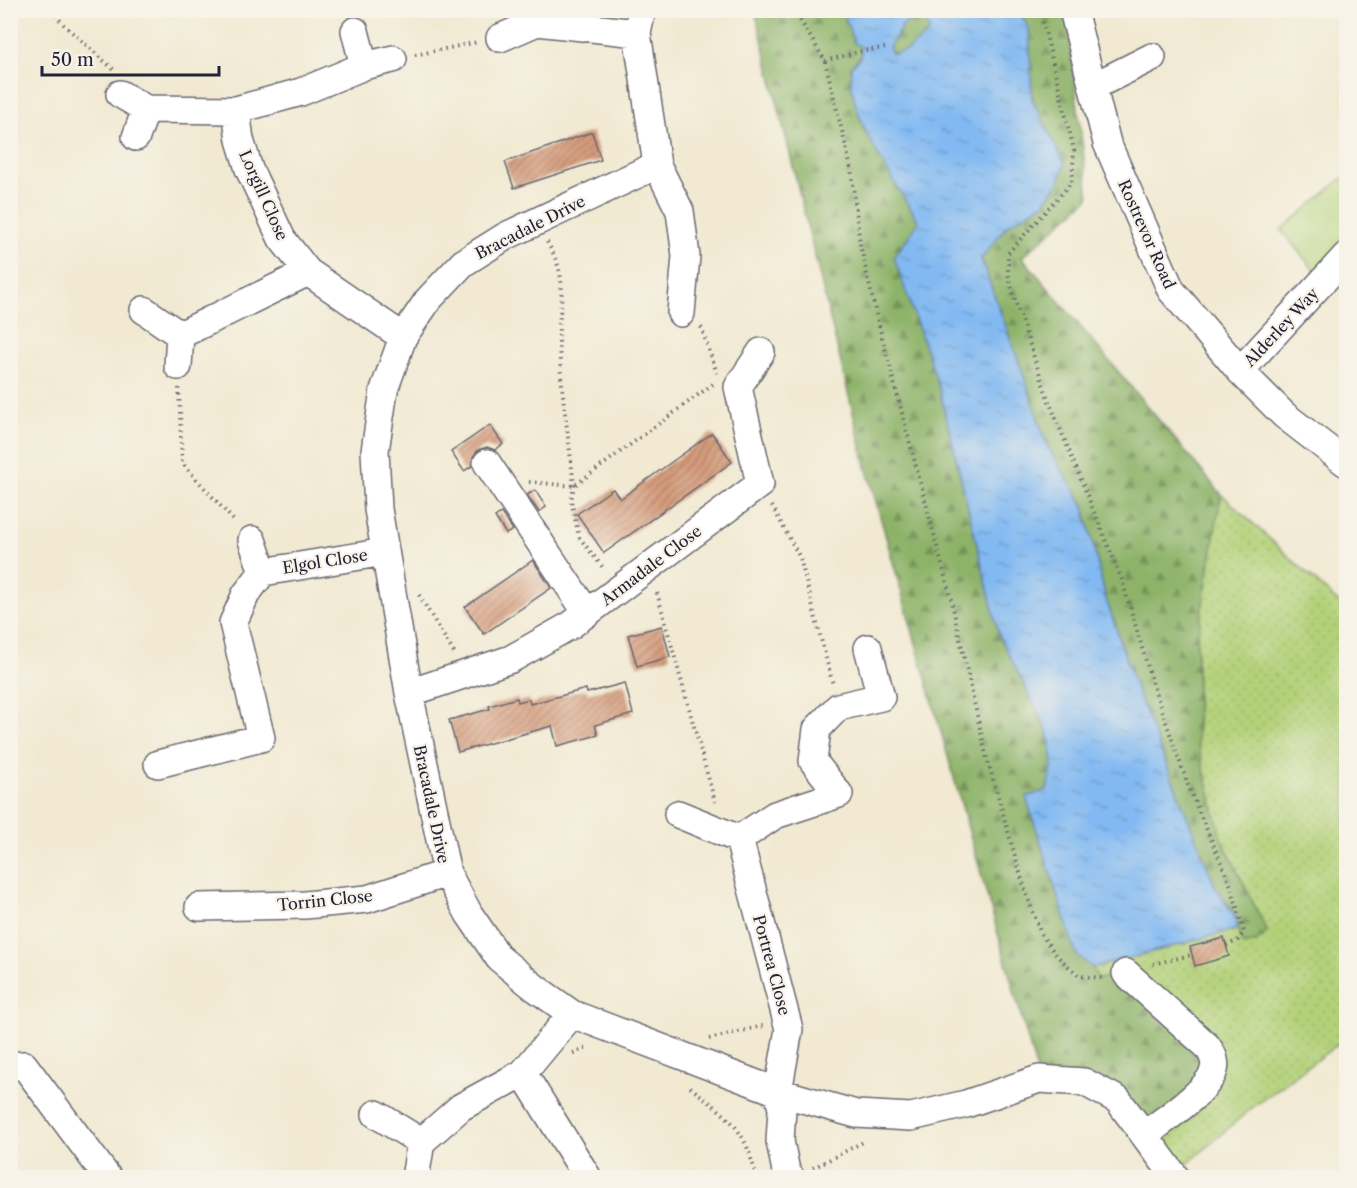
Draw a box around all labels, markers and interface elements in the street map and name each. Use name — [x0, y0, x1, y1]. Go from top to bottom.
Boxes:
scale bar — [42, 39, 219, 77]
text: 50 m — [51, 49, 94, 71]
street label: Lorgill Close — [235, 147, 293, 243]
street label: Rostrevor Road — [1114, 176, 1180, 292]
street label: Bracadale Drive — [472, 191, 588, 263]
street label: Alderley Way — [1239, 283, 1323, 371]
street label: Armadale Close — [596, 521, 705, 610]
street label: Elgol Close — [281, 544, 369, 578]
street label: Bracadale Drive — [410, 743, 454, 865]
street label: Torrin Close — [276, 885, 374, 915]
street label: Portrea Close — [749, 913, 795, 1017]

